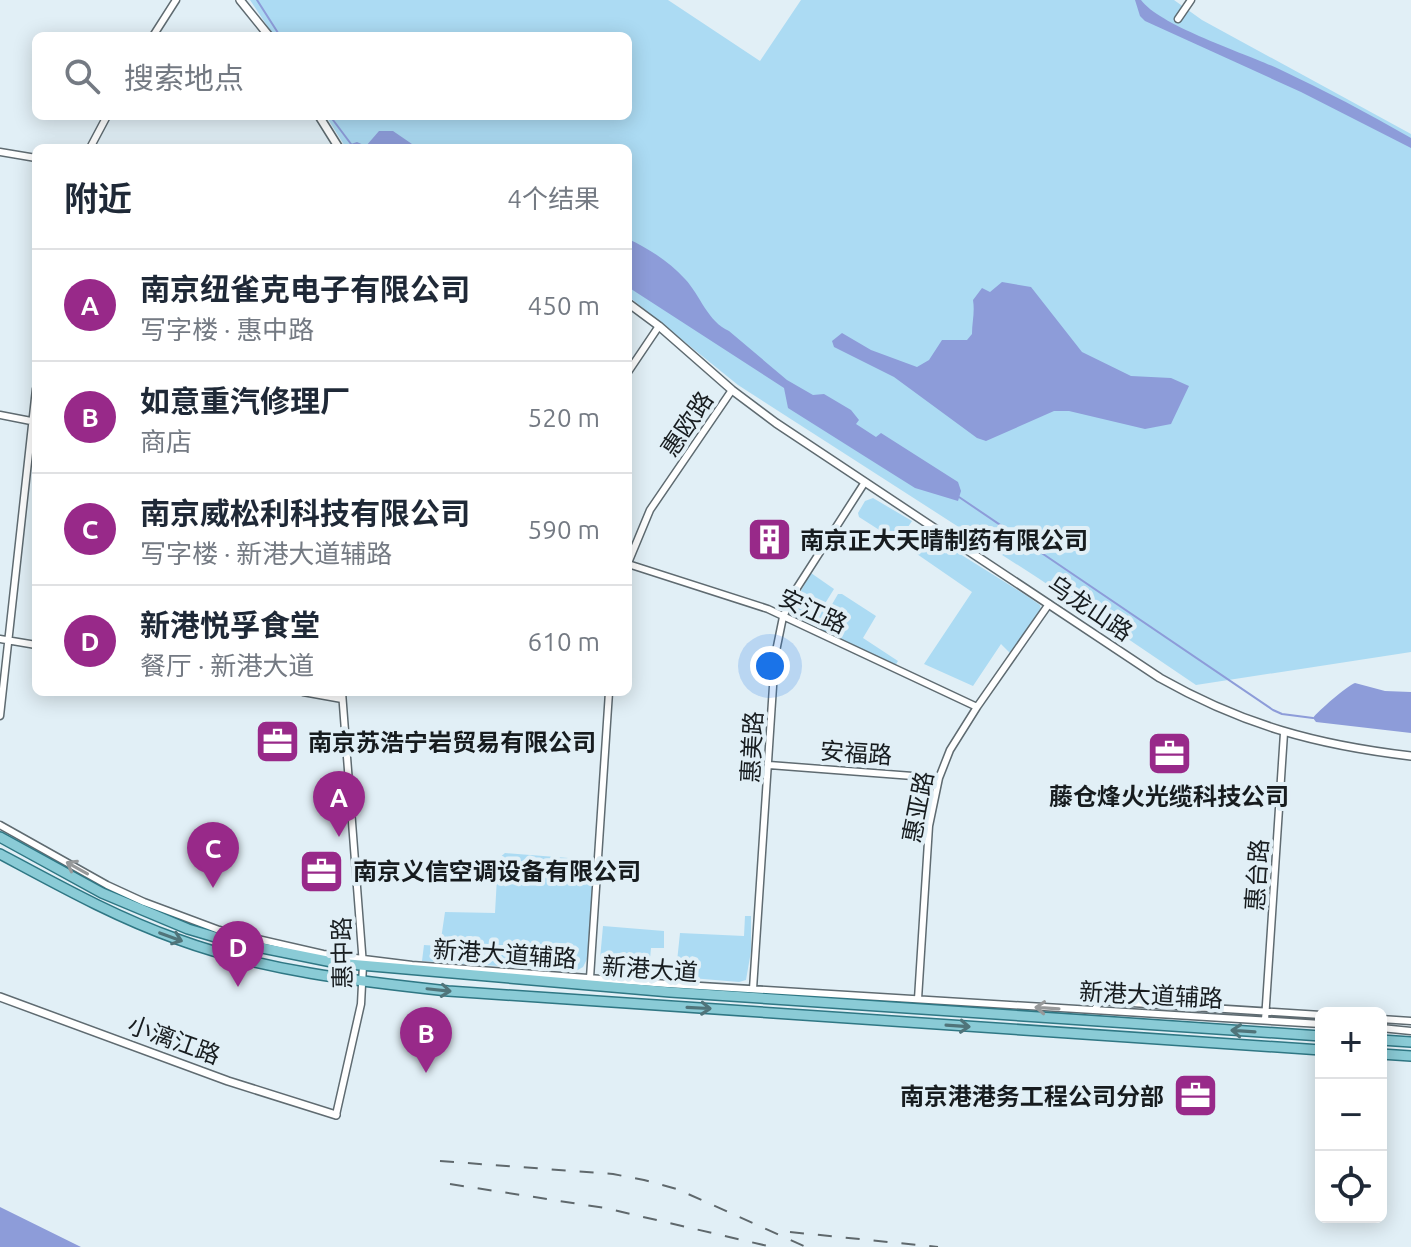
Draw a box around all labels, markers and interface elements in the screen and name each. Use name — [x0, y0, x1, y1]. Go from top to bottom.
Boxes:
search box — [32, 32, 632, 120]
icon: search — [60, 54, 104, 98]
text: 搜索地点 — [124, 61, 244, 95]
text: 附近 — [64, 179, 132, 217]
text: 4个结果 — [507, 184, 600, 213]
text: 南京纽雀克电子有限公司 — [140, 272, 470, 306]
text: A — [81, 291, 99, 320]
text: 450 m — [528, 291, 600, 320]
text: 写字楼 · 惠中路 — [140, 315, 314, 344]
text: 如意重汽修理厂 — [140, 384, 350, 418]
street label: 惠欧路 — [656, 387, 718, 461]
text: B — [81, 403, 99, 432]
text: 520 m — [528, 403, 600, 432]
text: 商店 — [140, 427, 192, 456]
text: 南京威松利科技有限公司 — [140, 496, 470, 530]
text: C — [82, 515, 98, 544]
text: 590 m — [528, 515, 600, 544]
building icon: 南京正大天晴制药有限公司 — [745, 516, 793, 564]
place label: 南京正大天晴制药有限公司 — [800, 527, 1088, 554]
text: 写字楼 · 新港大道辅路 — [140, 539, 392, 568]
street label: 乌龙山路 — [1043, 570, 1137, 646]
street label: 安江路 — [775, 584, 851, 638]
text: 新港悦孚食堂 — [140, 608, 320, 642]
text: D — [81, 627, 99, 656]
text: 610 m — [528, 627, 600, 656]
your location — [750, 646, 790, 686]
text: 餐厅 · 新港大道 — [140, 651, 314, 680]
street label: 惠美路 — [737, 710, 767, 784]
office icon: 南京苏浩宁岩贸易有限公司 — [253, 718, 301, 766]
place label: 南京苏浩宁岩贸易有限公司 — [308, 729, 596, 756]
office icon: 藤仓烽火光缆科技公司 — [1145, 730, 1193, 778]
street label: 安福路 — [819, 737, 893, 769]
street label: 惠亚路 — [898, 769, 938, 845]
pin: A — [313, 771, 365, 837]
place label: 藤仓烽火光缆科技公司 — [1049, 783, 1289, 810]
pin: C — [187, 822, 239, 888]
street label: 惠台路 — [1241, 838, 1273, 912]
office icon: 南京义信空调设备有限公司 — [298, 847, 346, 895]
place label: 南京义信空调设备有限公司 — [353, 858, 641, 885]
one-way arrow — [66, 860, 90, 876]
street label: 惠中路 — [328, 917, 356, 989]
pin: D — [212, 921, 264, 987]
one-way arrow — [158, 930, 183, 945]
street label: 新港大道辅路 — [432, 936, 578, 972]
street label: 新港大道 — [601, 952, 699, 986]
street label: 新港大道辅路 — [1078, 978, 1224, 1012]
one-way arrow — [425, 982, 452, 997]
one-way arrow — [685, 1000, 712, 1015]
one-way arrow — [1035, 1000, 1061, 1015]
pin: B — [400, 1007, 452, 1073]
map controls — [1315, 1007, 1387, 1223]
button: + — [1315, 1007, 1387, 1079]
street label: 小漓江路 — [124, 1011, 224, 1069]
one-way arrow — [944, 1019, 971, 1034]
one-way arrow — [1230, 1023, 1257, 1038]
office icon: 南京港港务工程公司分部 — [1171, 1072, 1219, 1120]
button: − — [1315, 1079, 1387, 1151]
place label: 南京港港务工程公司分部 — [900, 1083, 1164, 1110]
button: locate — [1315, 1151, 1387, 1223]

